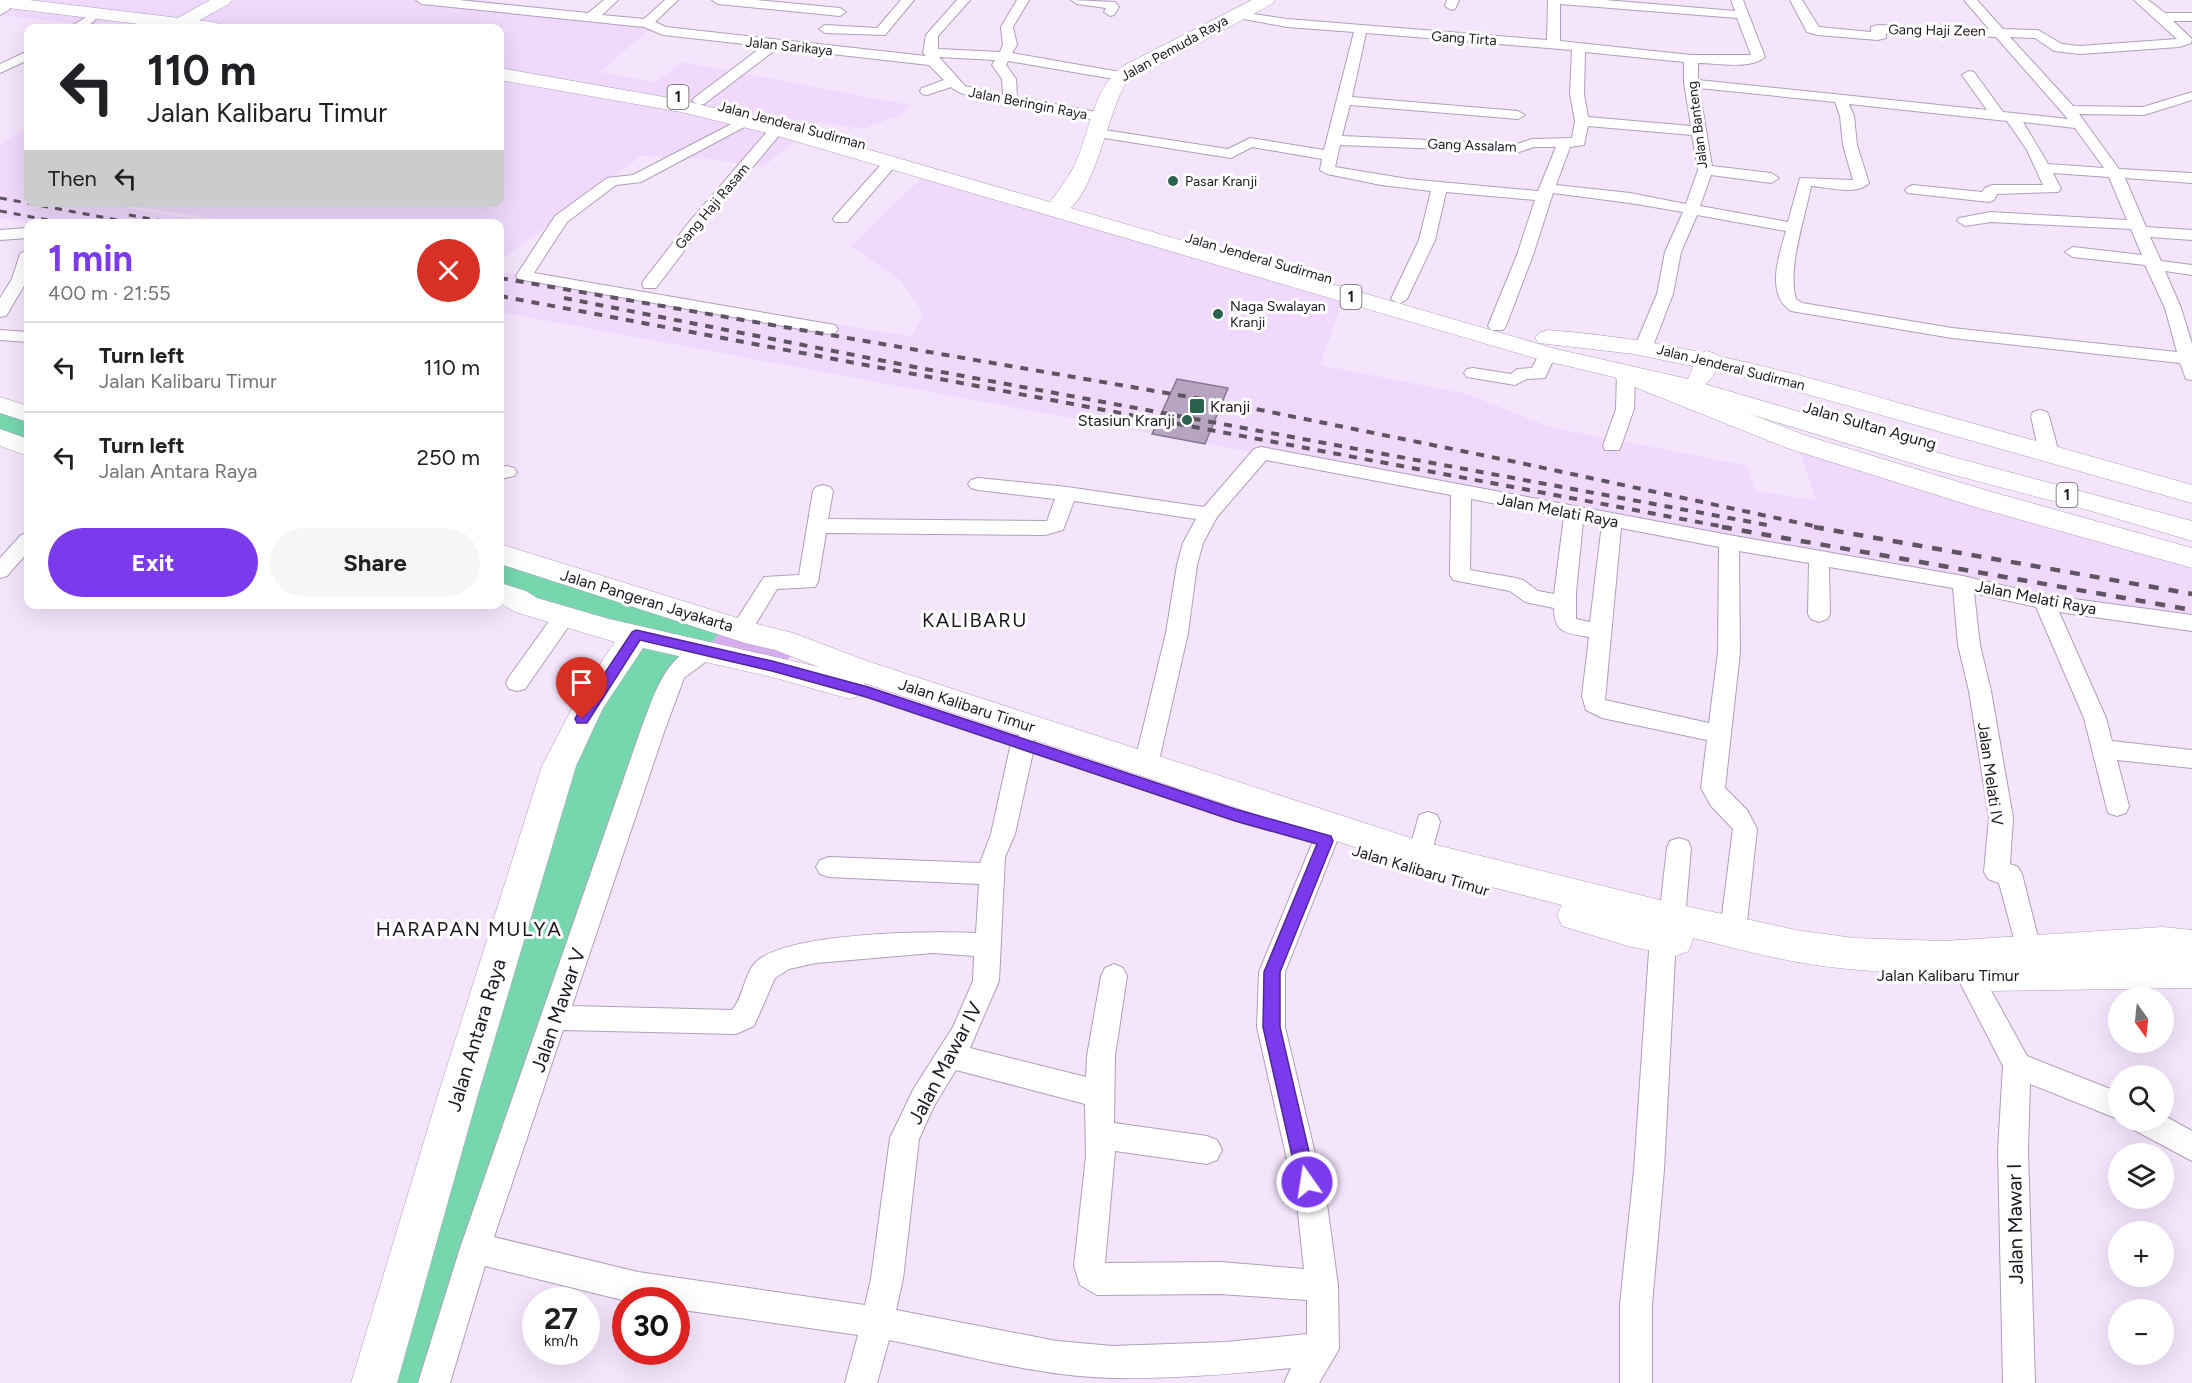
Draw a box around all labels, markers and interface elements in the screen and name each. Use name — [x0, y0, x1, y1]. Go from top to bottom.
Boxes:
street label: Jalan Pemuda Raya — [1118, 12, 1231, 85]
street label: Gang Haji Zeen — [1888, 21, 1986, 40]
street label: Gang Tirta — [1431, 28, 1497, 49]
street label: Jalan Sarikaya — [745, 33, 833, 60]
text: 110 m — [147, 45, 256, 96]
icon: left — [48, 48, 126, 126]
street label: Jalan Banteng — [1684, 80, 1711, 170]
street label: Jalan Beringin Raya — [967, 84, 1089, 123]
road number: 1 — [668, 85, 688, 109]
text: Jalan Kalibaru Timur — [147, 96, 387, 129]
street label: Jalan Jenderal Sudirman — [716, 98, 868, 153]
street label: Gang Assalam — [1427, 135, 1517, 156]
street label: Gang Haji Rasam — [672, 160, 753, 253]
icon: left — [109, 162, 142, 195]
text: Then — [48, 165, 97, 192]
place label: Pasar Kranji — [1185, 173, 1257, 190]
marker: Pasar Kranji — [1166, 174, 1180, 188]
street label: Jalan Jenderal Sudirman — [1183, 229, 1335, 288]
text: 1 min — [48, 237, 133, 280]
button: close — [417, 239, 480, 302]
text: 400 m · 21:55 — [48, 281, 170, 305]
road number: 1 — [1340, 285, 1362, 309]
place label: Naga Swalayan Kranji — [1230, 298, 1326, 331]
marker: Naga Swalayan Kranji — [1211, 307, 1225, 321]
street label: Jalan Jenderal Sudirman — [1655, 341, 1807, 394]
text: Turn left — [99, 342, 185, 369]
icon: left — [48, 351, 81, 384]
text: 110 m — [424, 354, 480, 381]
text: Jalan Kalibaru Timur — [99, 369, 277, 393]
marker: Kranji — [1188, 397, 1206, 415]
place label: Kranji — [1210, 397, 1250, 416]
street label: Jalan Sultan Agung — [1801, 397, 1939, 454]
place label: Stasiun Kranji — [1078, 411, 1175, 430]
marker: Stasiun Kranji — [1180, 413, 1194, 427]
text: Turn left — [99, 432, 185, 459]
icon: left — [48, 441, 81, 474]
text: 250 m — [417, 444, 480, 471]
text: Jalan Antara Raya — [99, 459, 258, 483]
road number: 1 — [2056, 483, 2078, 507]
street label: Jalan Melati Raya — [1496, 489, 1620, 532]
button: Exit — [48, 528, 258, 597]
button: Share — [270, 528, 480, 597]
street label: Jalan Pangeran Jayakarta — [558, 565, 736, 636]
street label: Jalan Melati Raya — [1974, 576, 2098, 619]
district label: KALIBARU — [922, 608, 1028, 632]
pin — [556, 657, 607, 719]
icon: arrive — [565, 666, 598, 699]
street label: Jalan Kalibaru Timur — [896, 674, 1038, 737]
street label: Jalan Melati IV — [1974, 721, 2007, 827]
street label: Jalan Kalibaru Timur — [1350, 841, 1492, 901]
district label: HARAPAN MULYA — [376, 917, 562, 941]
street label: Jalan Mawar V — [526, 945, 590, 1075]
street label: Jalan Antara Raya — [441, 956, 511, 1114]
street label: Jalan Kalibaru Timur — [1877, 966, 2020, 985]
north arrow — [2108, 987, 2174, 1053]
map controls — [2108, 987, 2174, 1365]
street label: Jalan Mawar IV — [903, 998, 987, 1128]
button: search — [2108, 1065, 2174, 1131]
button: layers — [2108, 1143, 2174, 1209]
position arrow — [1275, 1150, 1339, 1214]
street label: Jalan Mawar I — [2002, 1163, 2028, 1285]
button: + — [2108, 1221, 2174, 1287]
speed limit sign: 30 — [612, 1287, 690, 1365]
button: − — [2108, 1299, 2174, 1365]
text: 27 — [544, 1300, 578, 1337]
text: km/h — [544, 1332, 578, 1350]

